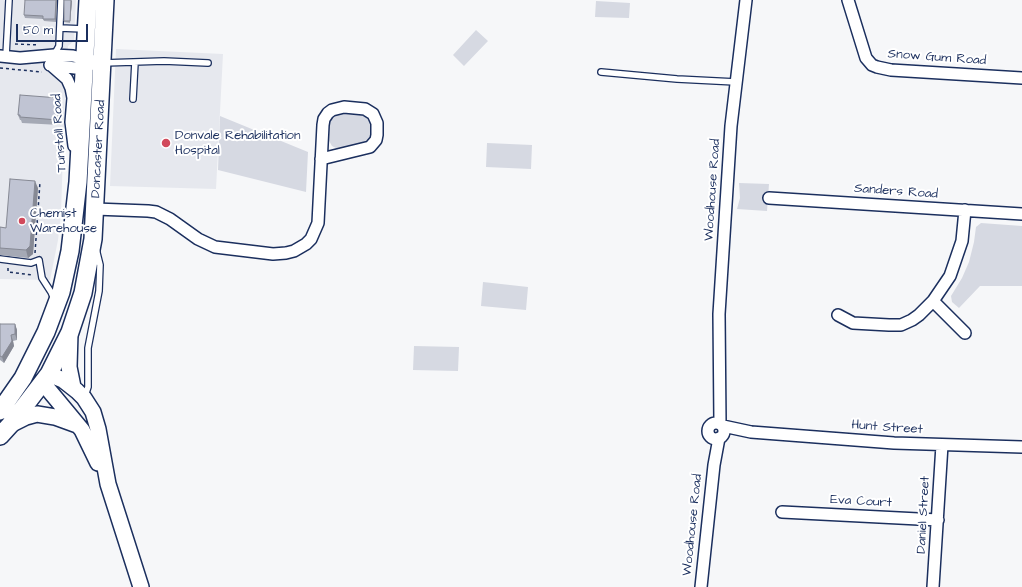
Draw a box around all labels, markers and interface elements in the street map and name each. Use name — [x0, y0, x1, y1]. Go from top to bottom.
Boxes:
scale bar — [18, 16, 90, 42]
text: 50 m — [23, 22, 53, 39]
street label: Snow Gum Road — [887, 47, 987, 69]
street label: Tunstall Road — [49, 93, 71, 173]
street label: Doncaster Road — [89, 100, 109, 198]
place label: Donvale Rehabilitation Hospital — [175, 128, 300, 159]
marker: Donvale Rehabilitation Hospital — [160, 137, 172, 149]
street label: Woodhouse Road — [702, 138, 724, 242]
street label: Sanders Road — [854, 181, 938, 203]
place label: Chemist Warehouse — [30, 206, 97, 237]
marker: Chemist Warehouse — [17, 216, 27, 226]
street label: Hunt Street — [851, 418, 923, 438]
street label: Woodhouse Road — [680, 473, 706, 577]
street label: Daniel Street — [914, 476, 934, 554]
street label: Eva Court — [830, 493, 892, 511]

